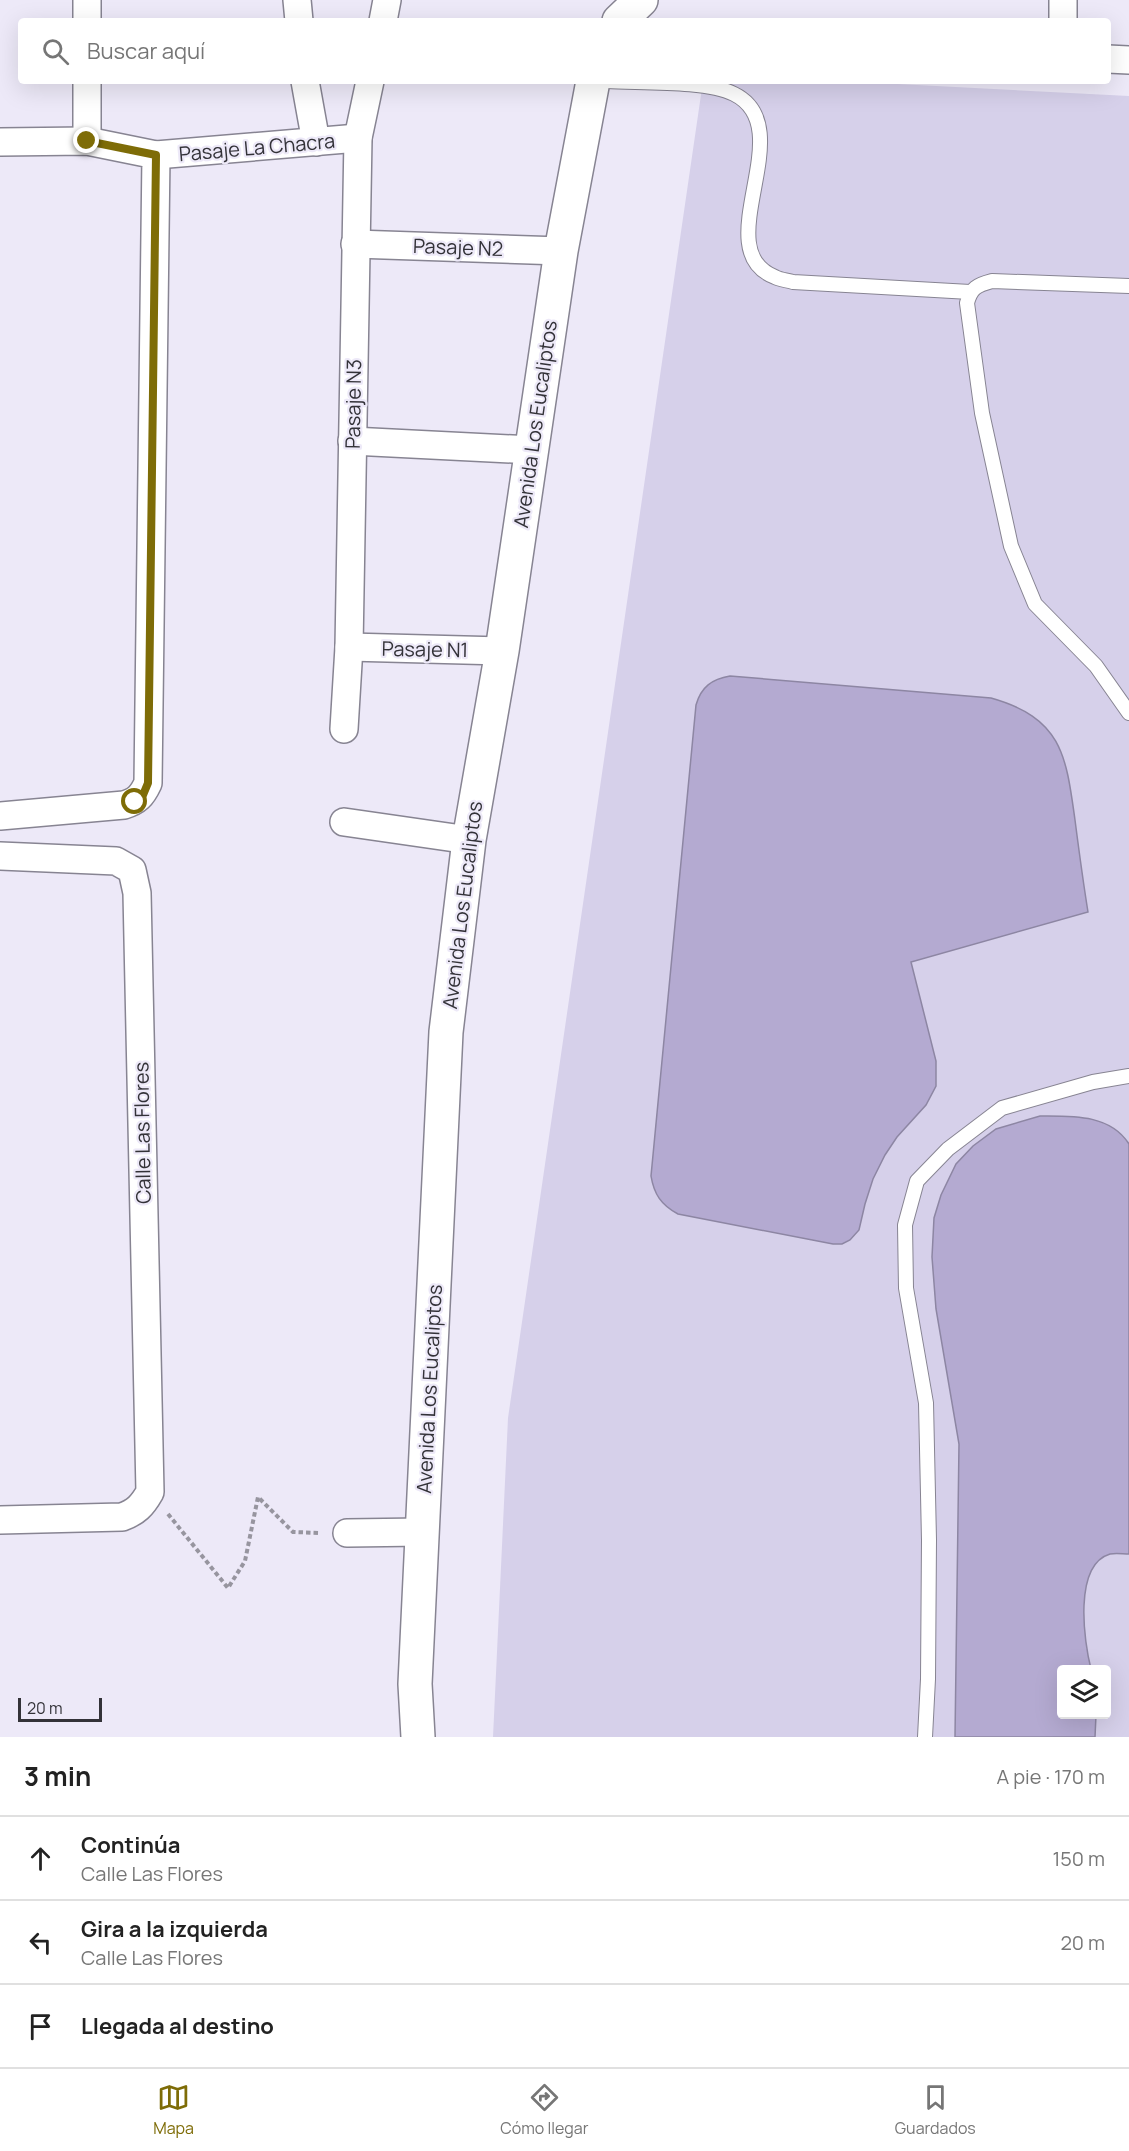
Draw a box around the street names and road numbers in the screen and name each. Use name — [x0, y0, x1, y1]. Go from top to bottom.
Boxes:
street label: Pasaje La Chacra — [178, 127, 336, 167]
street label: Pasaje N2 — [412, 232, 504, 262]
street label: Avenida Los Eucaliptos — [507, 318, 563, 530]
street label: Pasaje N3 — [339, 359, 367, 449]
street label: Pasaje N1 — [382, 635, 468, 663]
street label: Avenida Los Eucaliptos — [436, 799, 488, 1011]
street label: Calle Las Flores — [127, 1062, 157, 1204]
street label: Avenida Los Eucaliptos — [410, 1284, 448, 1494]

